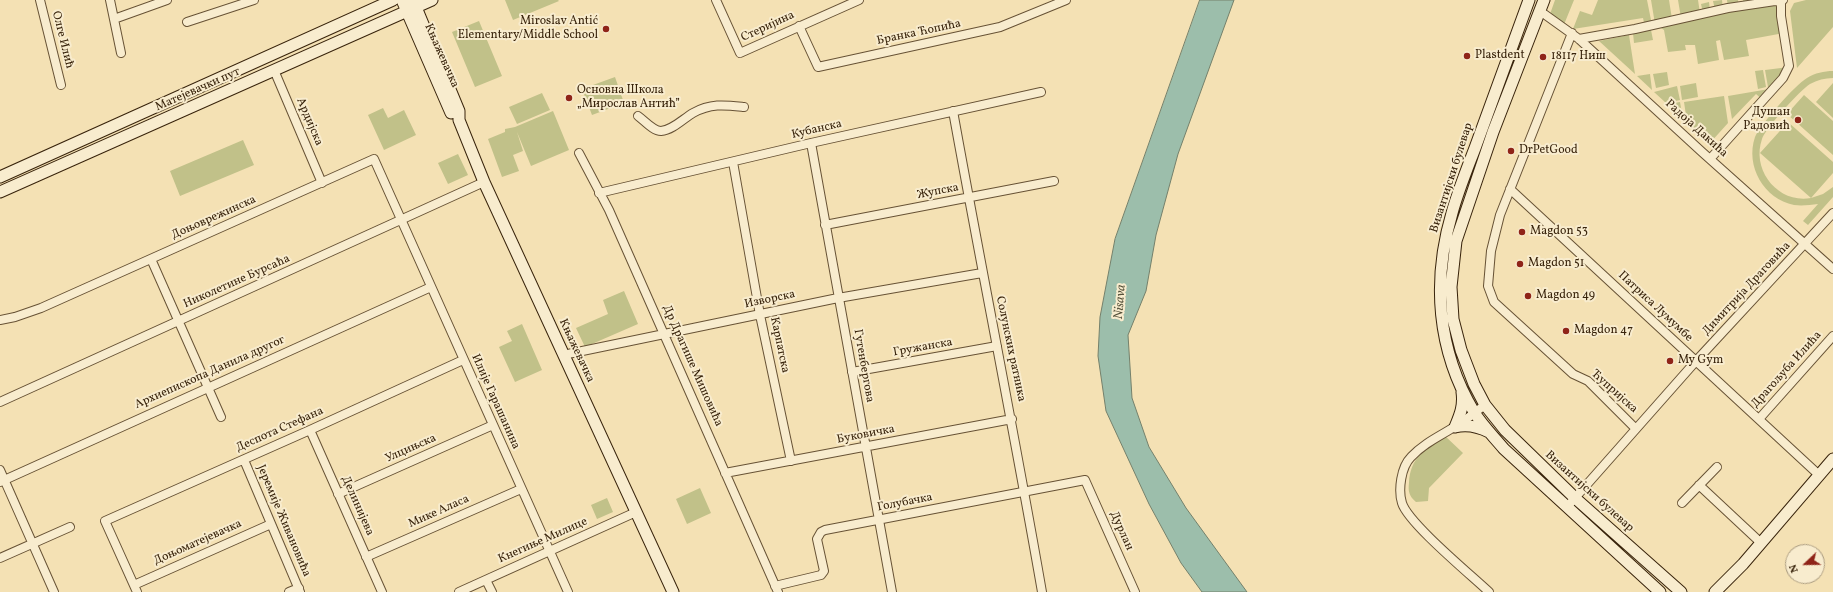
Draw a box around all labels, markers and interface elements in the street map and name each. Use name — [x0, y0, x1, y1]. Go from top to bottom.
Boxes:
street label: Стеријина — [739, 8, 797, 46]
street label: Олге Илић — [48, 10, 76, 70]
place label: Miroslav Antić Elementary/Middle School — [458, 15, 598, 43]
street label: Бранка Ћопића — [876, 17, 962, 49]
street label: Књажевачка — [420, 22, 462, 90]
marker: Miroslav Antić Elementary/Middle School — [601, 24, 611, 34]
place label: Plastdent — [1475, 49, 1525, 63]
place label: 18117 Ниш — [1551, 50, 1606, 64]
marker: Plastdent — [1462, 51, 1472, 61]
marker: 18117 Ниш — [1538, 52, 1548, 62]
street label: Матејевачки пут — [154, 65, 242, 115]
place label: Основна Школа „Мирослав Антић” — [577, 84, 680, 112]
marker: Основна Школа „Мирослав Антић” — [564, 93, 574, 103]
street label: Ардијска — [292, 96, 326, 148]
street label: Радоја Дакића — [1662, 97, 1730, 161]
place label: Душан Радовић — [1743, 106, 1790, 134]
marker: Душан Радовић — [1793, 115, 1803, 125]
street label: Кубанска — [790, 117, 844, 143]
street label: Византијски булевар — [1427, 121, 1477, 235]
place label: DrPetGood — [1519, 144, 1578, 158]
marker: DrPetGood — [1506, 146, 1516, 156]
street label: Жупска — [916, 181, 960, 203]
street label: Доњоврежинска — [170, 193, 258, 243]
place label: Magdon 53 — [1530, 225, 1588, 239]
marker: Magdon 53 — [1517, 227, 1527, 237]
street label: Димитрија Драговића — [1700, 239, 1794, 339]
street label: Николетине Бурсаћа — [182, 252, 292, 312]
place label: Magdon 51 — [1528, 257, 1584, 271]
marker: Magdon 51 — [1515, 259, 1525, 269]
street label: Патриса Лумумбе — [1615, 269, 1695, 345]
water label: Nisava — [1112, 284, 1130, 320]
street label: Изворска — [743, 288, 797, 312]
place label: Magdon 49 — [1536, 289, 1595, 303]
marker: Magdon 49 — [1523, 291, 1533, 301]
street label: Солунских ратника — [992, 295, 1028, 403]
street label: Др Драгише Мишовића — [659, 303, 725, 429]
street label: Карпатска — [766, 316, 792, 374]
street label: Књажевачка — [555, 317, 597, 385]
place label: Magdon 47 — [1574, 324, 1633, 338]
marker: Magdon 47 — [1561, 326, 1571, 336]
street label: Гутенбергова — [849, 328, 877, 404]
street label: Драгољуба Илића — [1749, 329, 1825, 411]
street label: Архиепископа Данила другог — [133, 333, 287, 413]
street label: Гружанска — [892, 336, 954, 360]
street label: Илије Гарашанина — [468, 352, 522, 452]
place label: My Gym — [1678, 354, 1723, 368]
marker: My Gym — [1665, 356, 1675, 366]
street label: Ћупријска — [1588, 367, 1640, 417]
street label: Деспота Стефана — [234, 404, 326, 456]
street label: Буковичка — [836, 422, 896, 448]
street label: Улцињска — [383, 431, 439, 467]
street label: Византијски булевар — [1542, 448, 1636, 536]
street label: Јеремије Живановића — [253, 463, 313, 579]
street label: Делинијева — [337, 474, 377, 538]
street label: Голубачка — [876, 491, 934, 515]
street label: Мике Аласа — [406, 492, 472, 532]
street label: Дурлан — [1106, 509, 1136, 553]
street label: Кнегиње Милице — [496, 515, 590, 567]
street label: Доњоматејевачка — [152, 517, 244, 569]
north arrow — [1785, 544, 1825, 584]
text: N — [1786, 562, 1803, 575]

